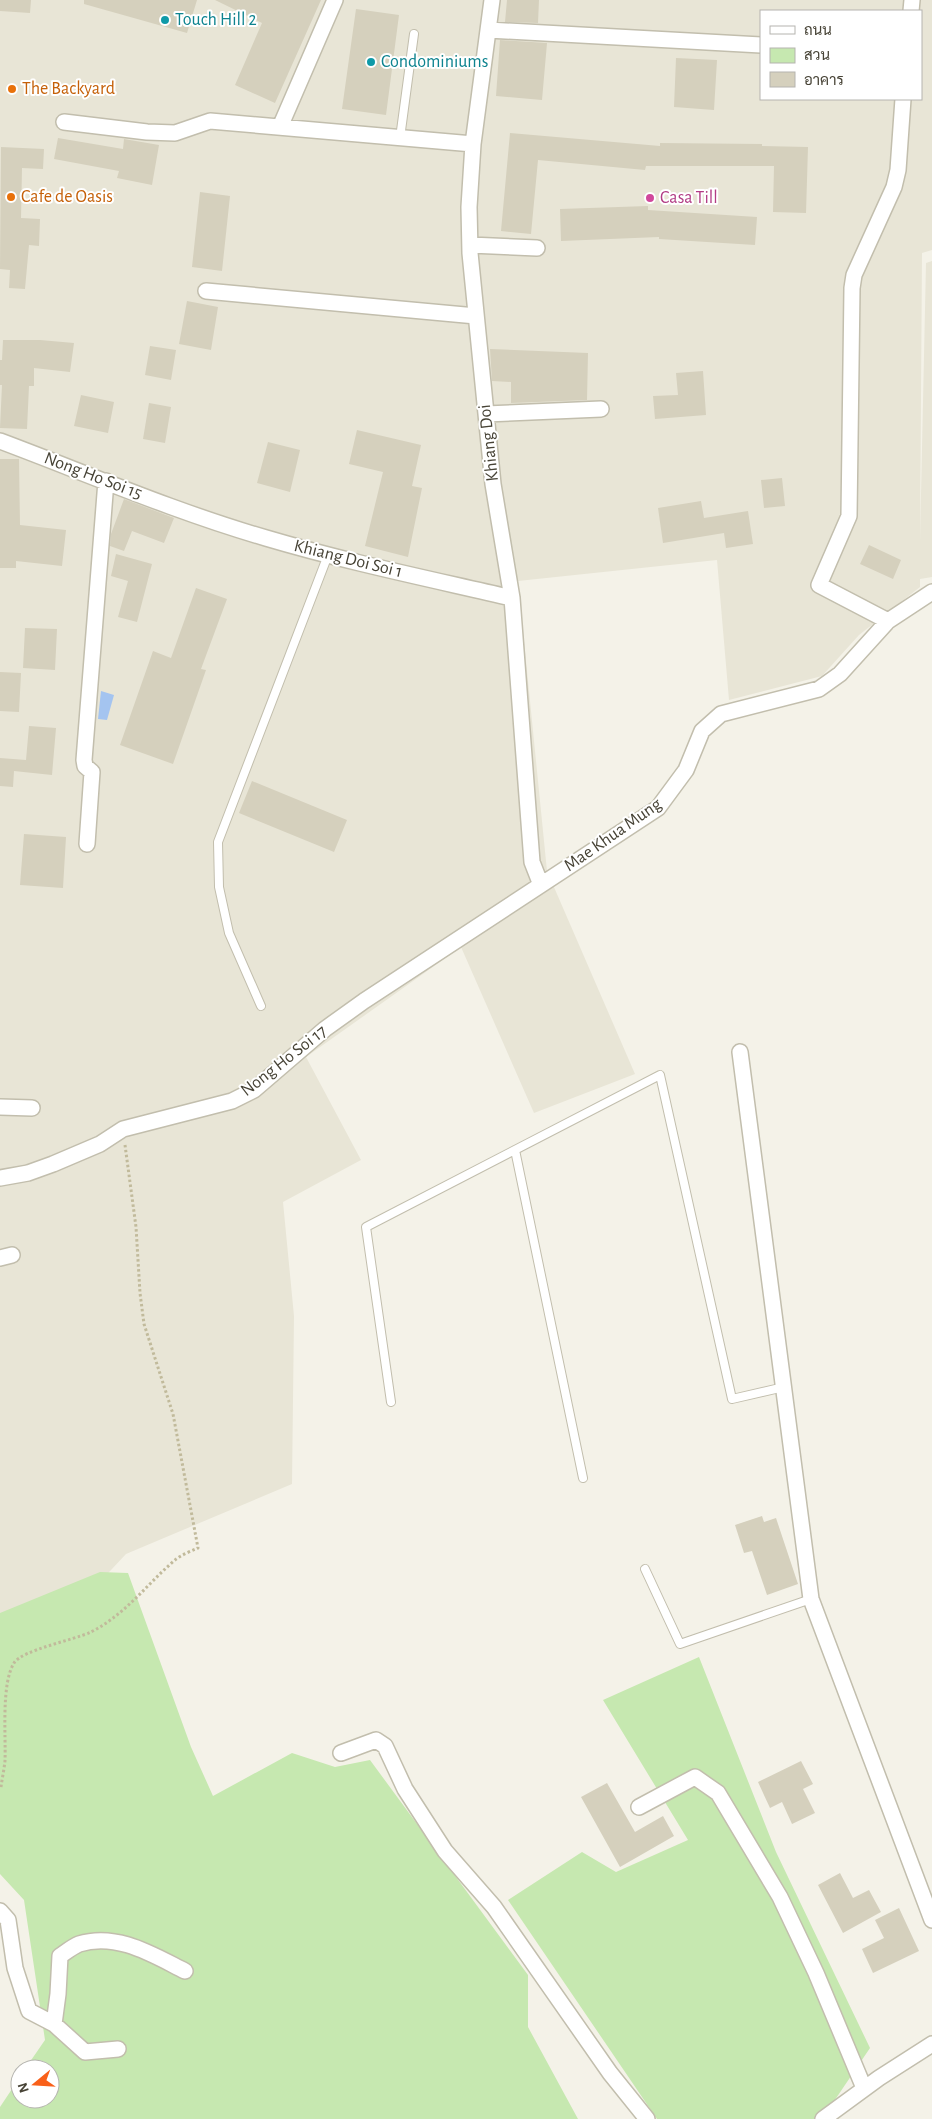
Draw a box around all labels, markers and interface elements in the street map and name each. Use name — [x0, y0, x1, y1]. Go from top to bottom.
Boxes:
legend — [760, 10, 922, 100]
place label: Touch Hill 2 — [175, 11, 257, 29]
marker: Touch Hill 2 — [159, 14, 171, 26]
text: ถนน — [804, 23, 832, 38]
text: สวน — [804, 48, 830, 63]
place label: Condominiums — [381, 53, 488, 71]
marker: Condominiums — [365, 56, 377, 68]
text: อาคาร — [804, 73, 844, 88]
place label: The Backyard — [22, 80, 115, 98]
marker: The Backyard — [6, 83, 18, 95]
place label: Cafe de Oasis — [21, 188, 113, 206]
place label: Casa Till — [660, 189, 718, 207]
marker: Cafe de Oasis — [5, 191, 17, 203]
marker: Casa Till — [644, 192, 656, 204]
street label: Khiang Doi — [476, 403, 502, 483]
street label: Nong Ho Soi 15 — [42, 449, 144, 503]
street label: Khiang Doi Soi 1 — [292, 537, 404, 581]
street label: Mae Khua Mung — [561, 795, 665, 875]
street label: Nong Ho Soi 17 — [238, 1022, 330, 1100]
north arrow — [10, 2059, 60, 2109]
text: N — [15, 2081, 32, 2095]

